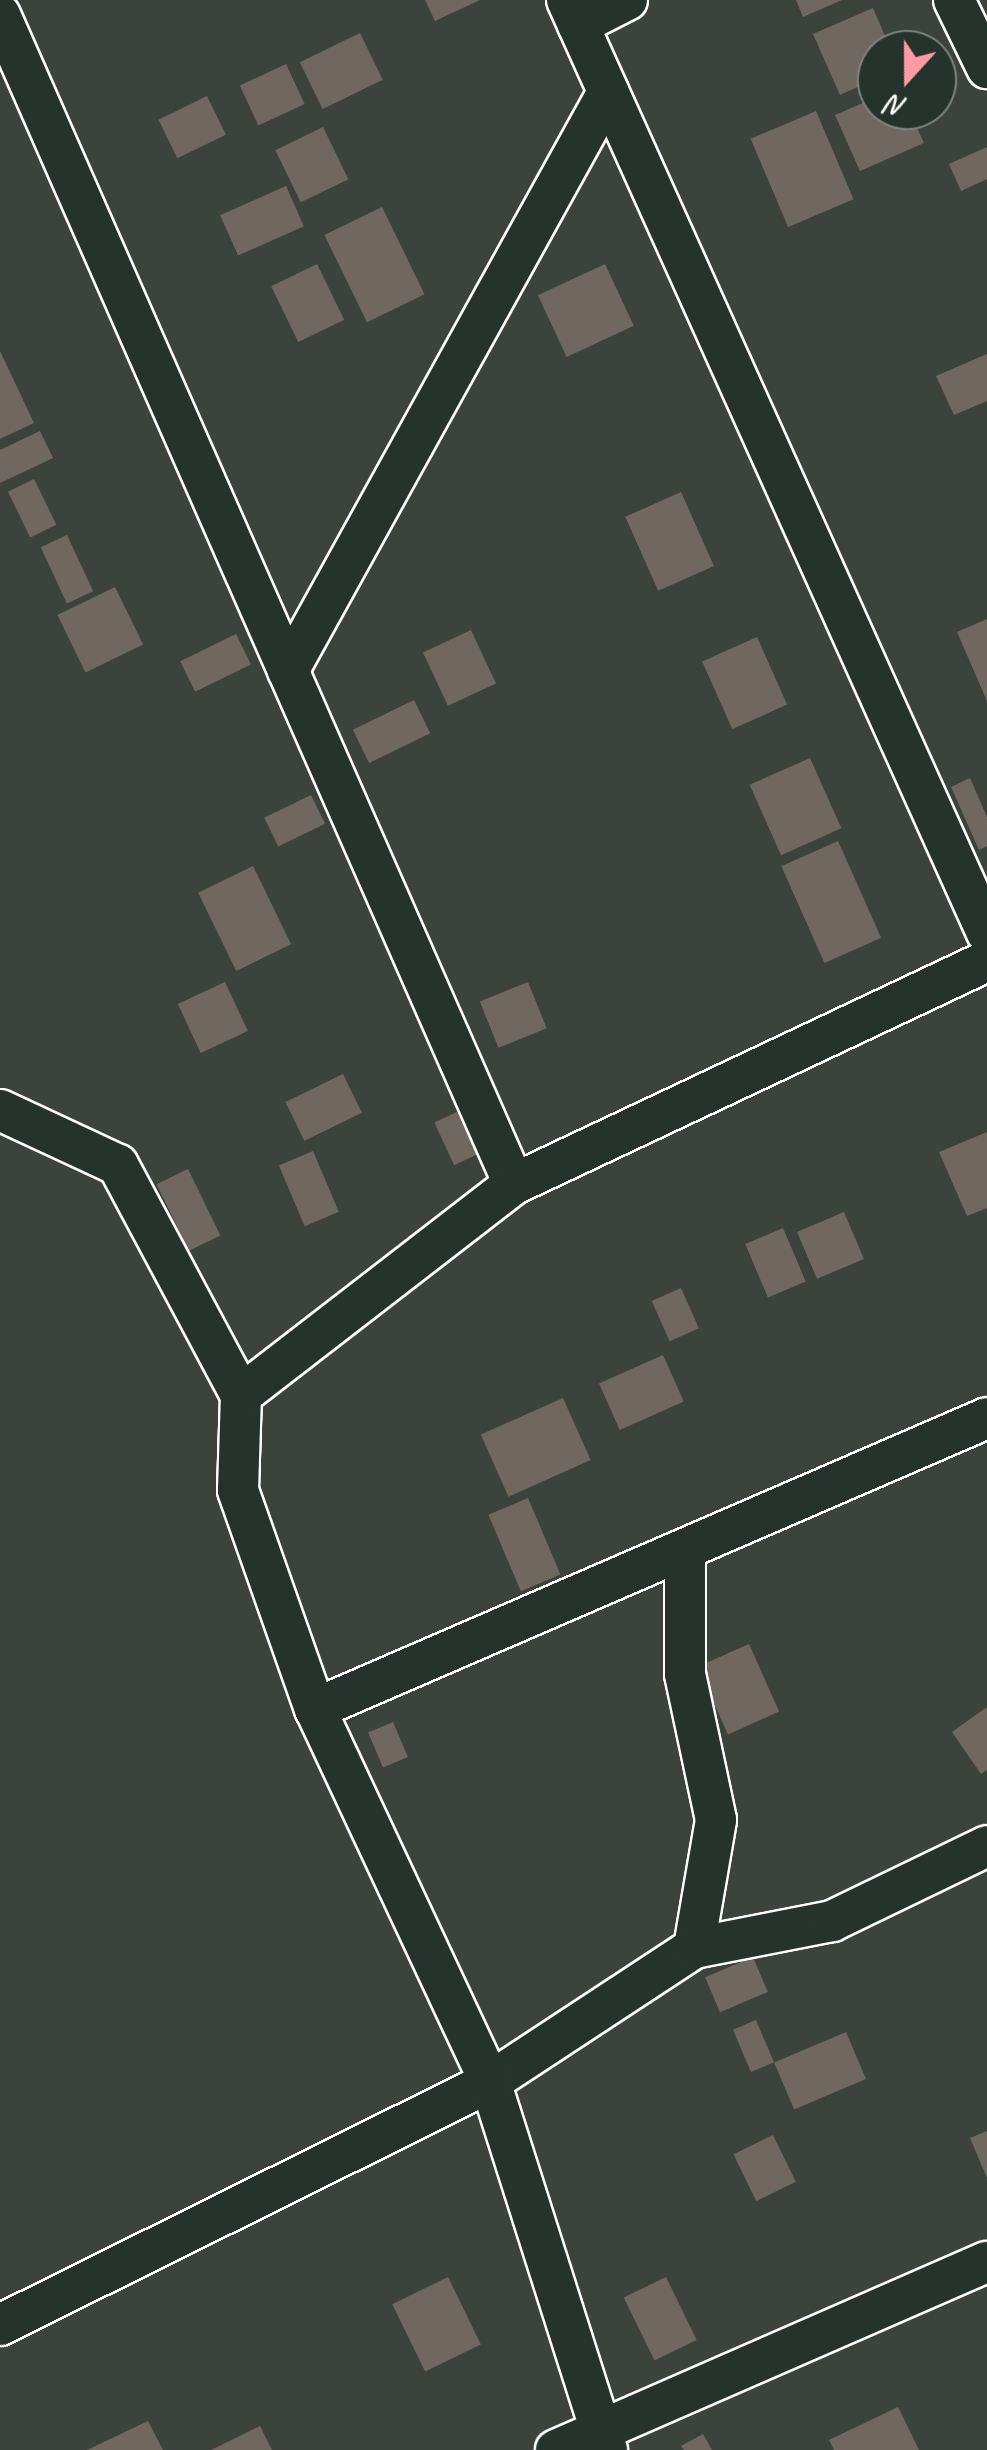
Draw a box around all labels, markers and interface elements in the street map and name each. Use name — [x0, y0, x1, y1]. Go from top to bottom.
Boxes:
north arrow — [857, 30, 957, 130]
text: N — [882, 87, 911, 126]

